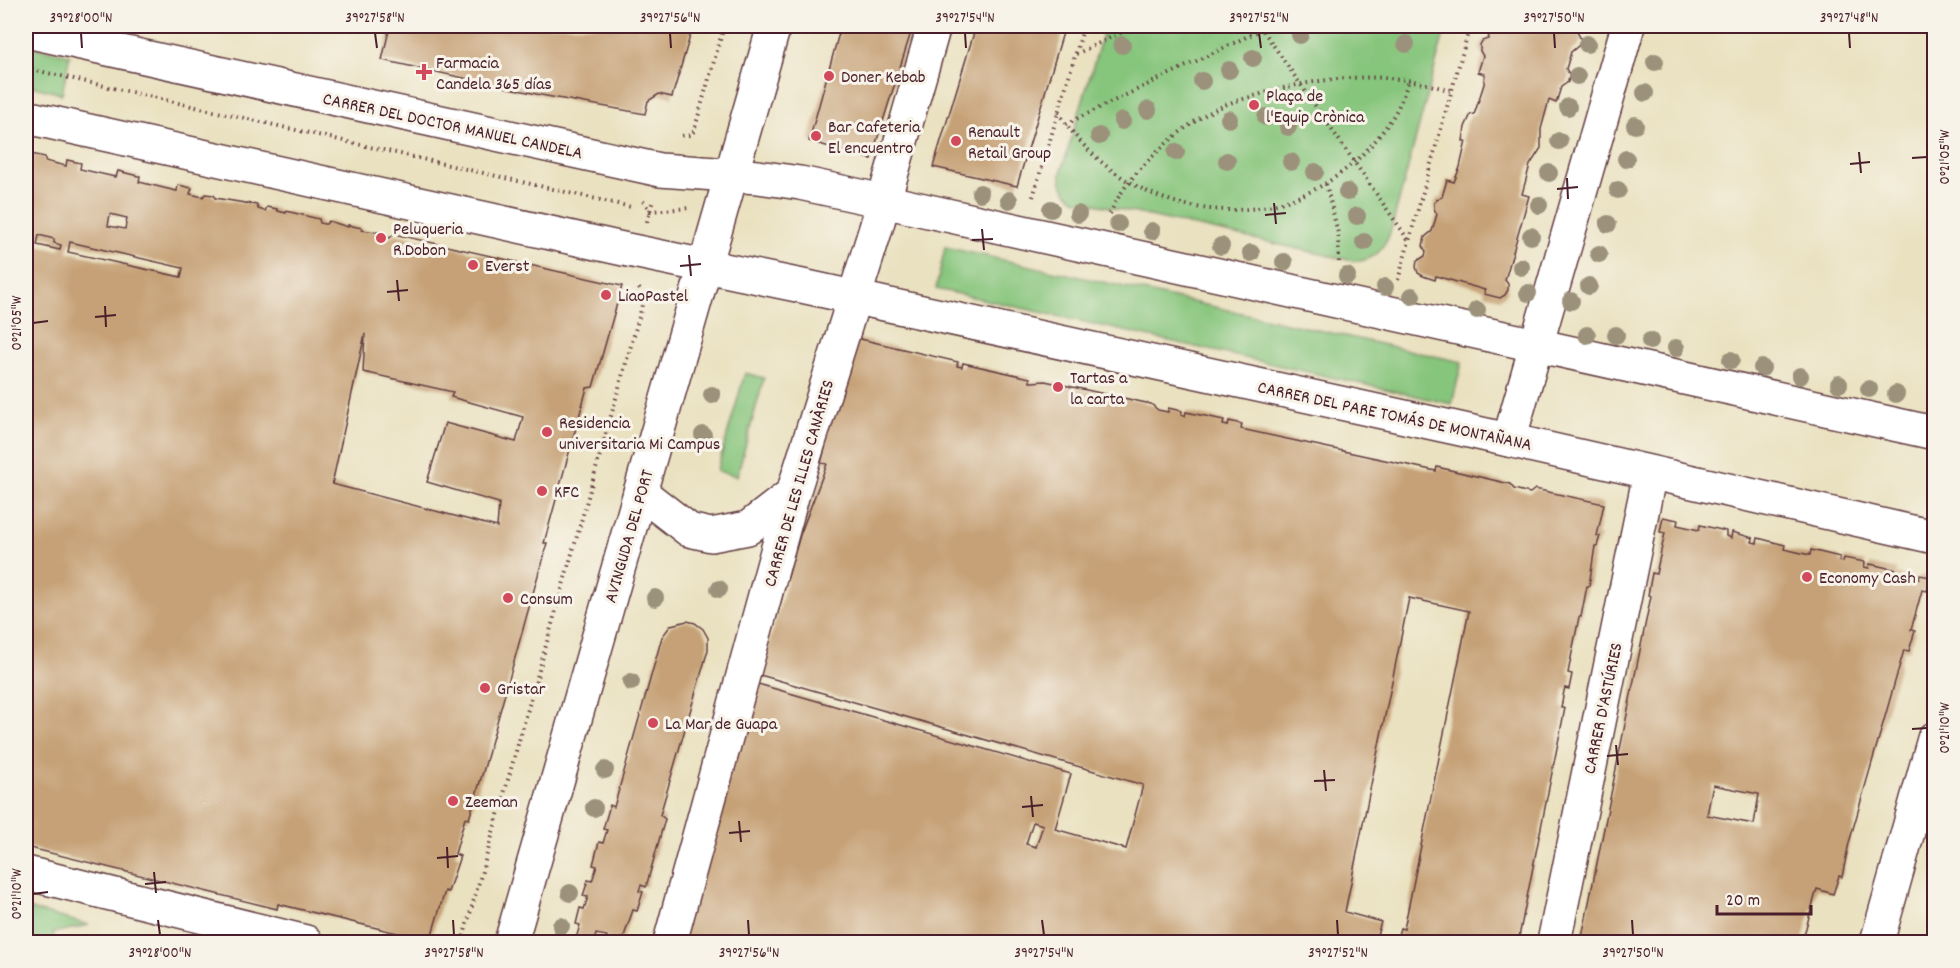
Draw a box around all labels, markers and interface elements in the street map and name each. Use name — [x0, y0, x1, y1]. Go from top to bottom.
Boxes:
text: 39°28'00"N — [50, 8, 112, 30]
text: 39°27'58"N — [345, 8, 405, 30]
text: 39°27'56"N — [640, 8, 700, 30]
text: 39°27'54"N — [935, 8, 995, 30]
text: 39°27'52"N — [1229, 8, 1289, 30]
text: 39°27'50"N — [1523, 8, 1585, 30]
text: 39°27'48"N — [1820, 8, 1878, 30]
place label: Farmacia Candela 365 días — [436, 52, 552, 98]
marker: Farmacia Candela 365 días — [417, 65, 431, 79]
place label: Doner Kebab — [841, 66, 926, 91]
marker: Doner Kebab — [822, 69, 836, 83]
place label: Plaça de l'Equip Crònica — [1266, 85, 1365, 131]
street label: CARRER DEL DOCTOR MANUEL CANDELA — [320, 88, 585, 167]
marker: Plaça de l'Equip Crònica — [1247, 98, 1261, 112]
place label: Bar Cafeteria El encuentro — [828, 116, 921, 162]
place label: Renault Retail Group — [968, 121, 1051, 167]
marker: Bar Cafeteria El encuentro — [809, 129, 823, 143]
text: 0°21'05"W — [1935, 129, 1957, 184]
marker: Renault Retail Group — [949, 134, 963, 148]
place label: Peluqueria R.Dobon — [393, 218, 464, 264]
marker: Peluqueria R.Dobon — [374, 231, 388, 245]
place label: Everst — [485, 255, 530, 280]
marker: Everst — [466, 258, 480, 272]
place label: LiaoPastel — [618, 285, 689, 310]
marker: LiaoPastel — [599, 288, 613, 302]
text: 0°21'05"W — [7, 295, 29, 350]
place label: Tartas a la carta — [1070, 367, 1128, 413]
street label: CARRER DEL PARE TOMÁS DE MONTAÑANA — [1255, 376, 1534, 459]
street label: CARRER DE LES ILLES CANÀRIES — [759, 377, 842, 590]
marker: Tartas a la carta — [1051, 380, 1065, 394]
place label: Residencia universitaria Mi Campus — [559, 412, 720, 458]
marker: Residencia universitaria Mi Campus — [540, 425, 554, 439]
street label: AVINGUDA DEL PORT — [599, 467, 661, 606]
place label: KFC — [554, 481, 579, 506]
marker: KFC — [535, 484, 549, 498]
place label: Economy Cash — [1819, 567, 1916, 592]
marker: Economy Cash — [1800, 570, 1814, 584]
place label: Consum — [520, 588, 573, 613]
marker: Consum — [501, 591, 515, 605]
street label: CARRER D'ASTÚRIES — [1578, 640, 1631, 777]
place label: Gristar — [497, 678, 546, 703]
marker: Gristar — [478, 681, 492, 695]
text: 0°21'10"W — [1935, 702, 1957, 754]
place label: La Mar de Guapa — [665, 713, 778, 738]
marker: La Mar de Guapa — [646, 716, 660, 730]
place label: Zeeman — [465, 791, 518, 816]
marker: Zeeman — [446, 794, 460, 808]
text: 0°21'10"W — [7, 868, 29, 920]
scale bar — [1717, 878, 1812, 916]
text: 20 m — [1726, 889, 1760, 914]
text: 39°28'00"N — [129, 943, 191, 965]
text: 39°27'58"N — [424, 943, 484, 965]
text: 39°27'56"N — [719, 943, 779, 965]
text: 39°27'54"N — [1014, 943, 1074, 965]
text: 39°27'52"N — [1308, 943, 1368, 965]
text: 39°27'50"N — [1602, 943, 1664, 965]

